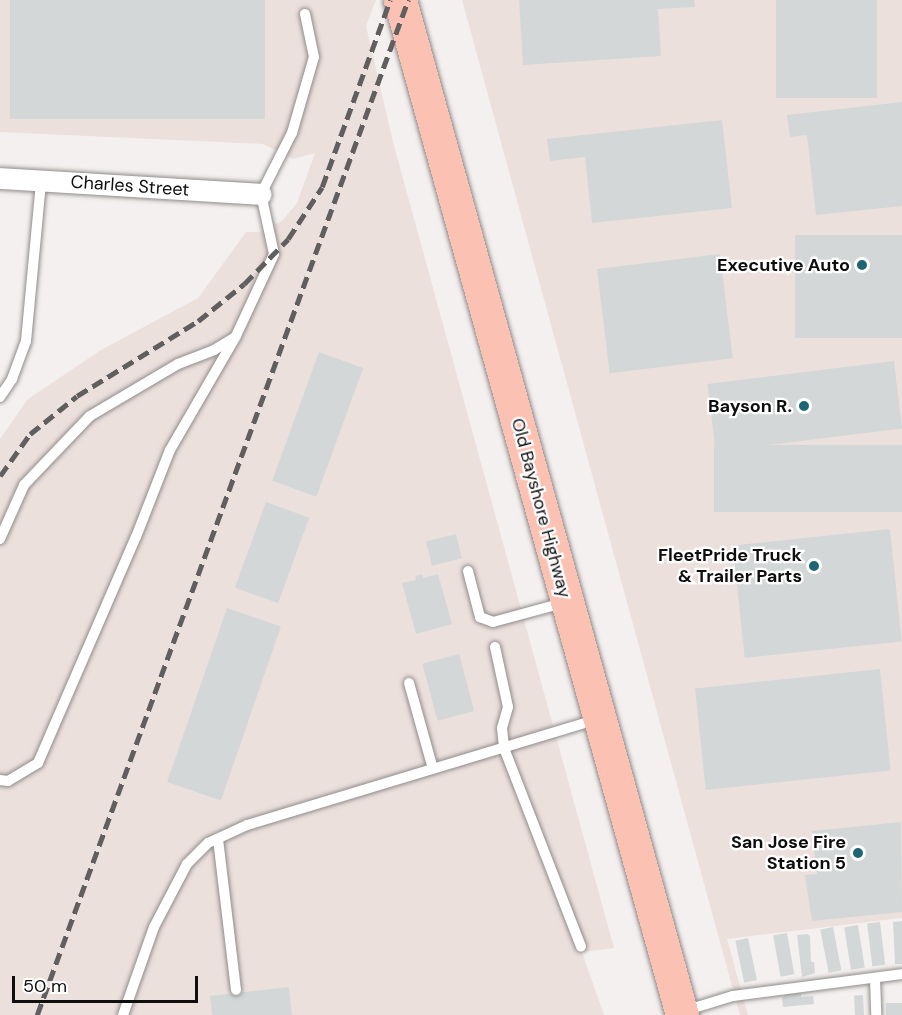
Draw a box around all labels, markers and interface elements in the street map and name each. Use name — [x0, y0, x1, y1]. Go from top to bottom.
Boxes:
street label: Charles Street — [70, 171, 190, 201]
place label: Executive Auto — [717, 254, 850, 276]
marker: Executive Auto — [855, 258, 869, 272]
place label: Bayson R. — [708, 395, 792, 417]
marker: Bayson R. — [797, 399, 811, 413]
street label: Old Bayshore Highway — [507, 416, 575, 600]
place label: FleetPride Truck & Trailer Parts — [658, 545, 802, 588]
marker: FleetPride Truck & Trailer Parts — [807, 559, 821, 573]
place label: San Jose Fire Station 5 — [731, 832, 846, 874]
marker: San Jose Fire Station 5 — [851, 846, 865, 860]
scale bar — [15, 964, 201, 1002]
text: 50 m — [23, 974, 67, 998]

